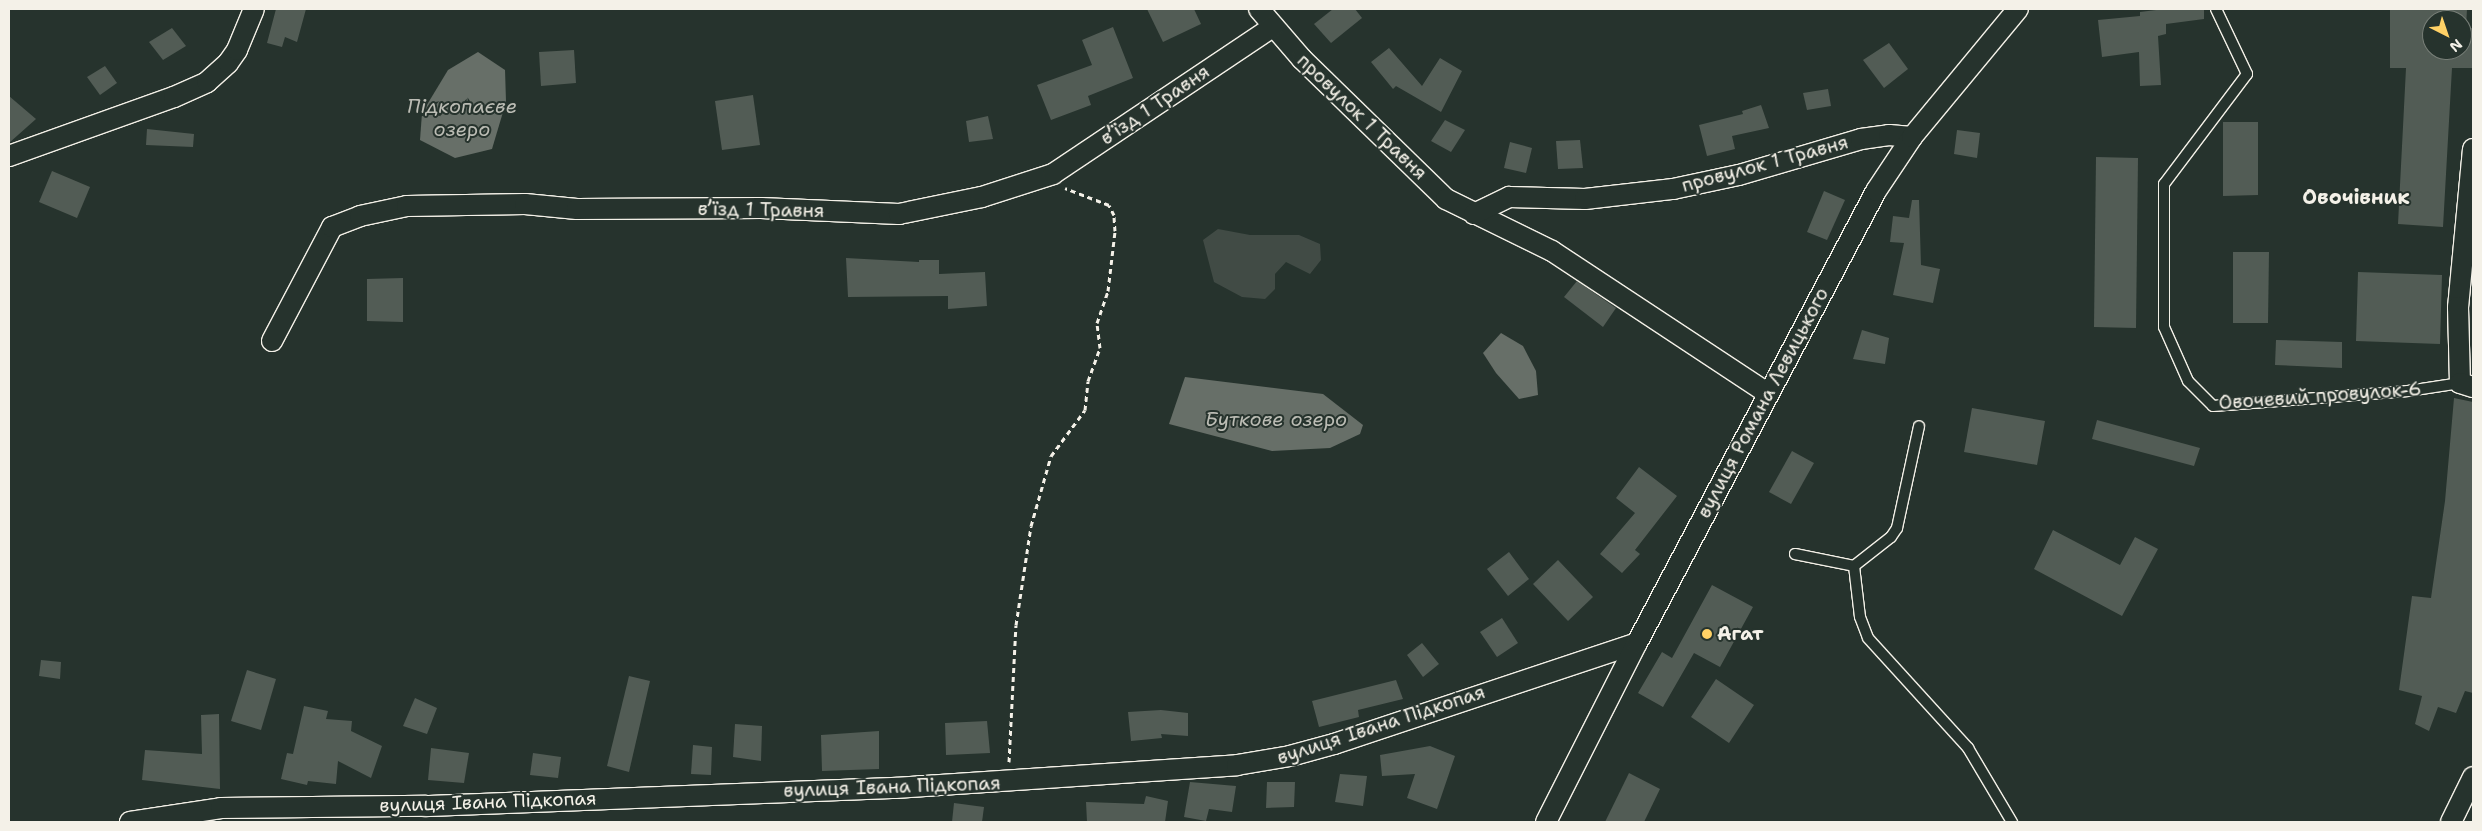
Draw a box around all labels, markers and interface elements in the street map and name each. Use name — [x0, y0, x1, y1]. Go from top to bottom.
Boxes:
north arrow — [2422, 10, 2472, 60]
text: N — [2446, 35, 2466, 56]
street label: провулок 1 Травня — [1292, 49, 1432, 185]
street label: в’їзд 1 Травня — [1096, 60, 1214, 150]
water label: Підкопаєве озеро — [407, 94, 517, 141]
street label: провулок 1 Травня — [1679, 131, 1851, 197]
district label: Овочівник — [2302, 185, 2410, 209]
street label: в’їзд 1 Травня — [697, 197, 825, 223]
street label: вулиця Романа Левицького — [1693, 284, 1833, 522]
street label: Овочевий провулок-6 — [2218, 378, 2422, 414]
water label: Буткове озеро — [1205, 407, 1347, 431]
place label: Агат — [1717, 623, 1763, 645]
marker: Агат — [1701, 628, 1713, 640]
street label: вулиця Івана Підкопая — [1274, 681, 1488, 769]
street label: вулиця Івана Підкопая — [783, 772, 1001, 802]
street label: вулиця Івана Підкопая — [379, 787, 597, 817]

